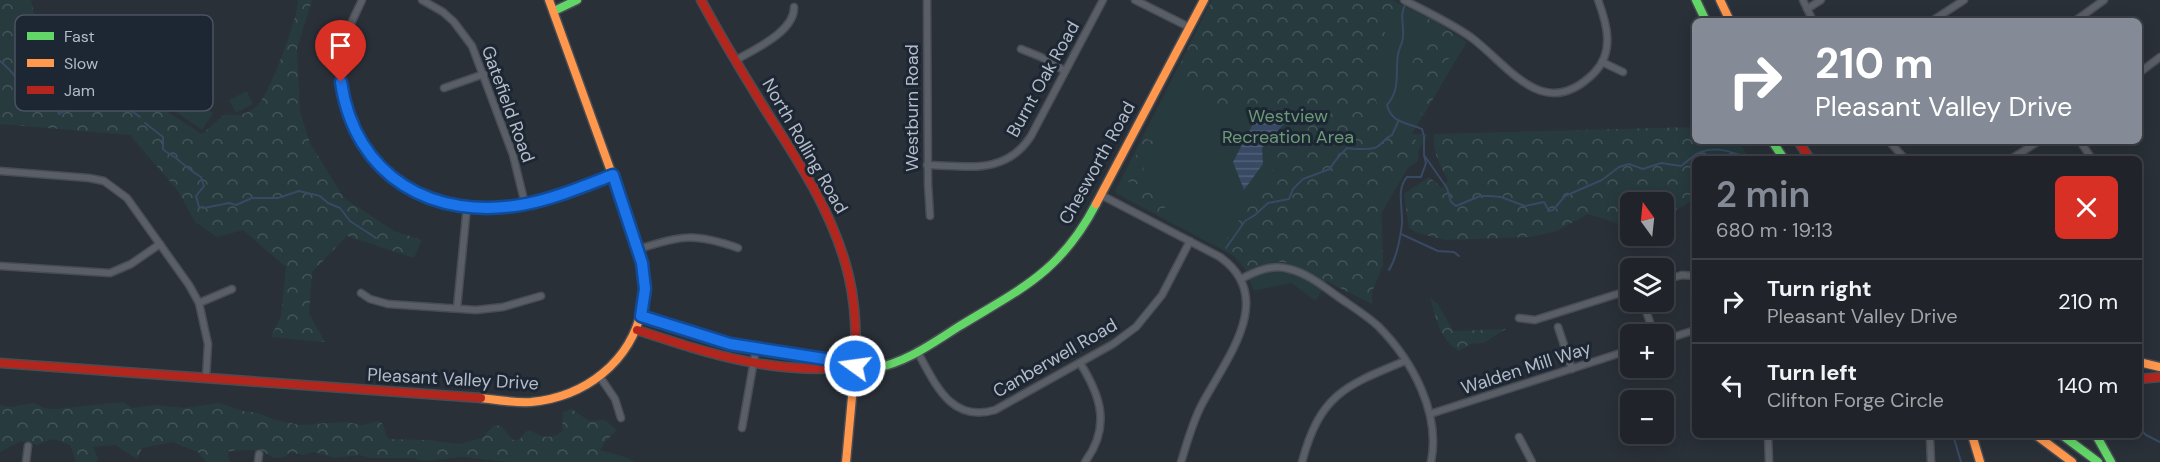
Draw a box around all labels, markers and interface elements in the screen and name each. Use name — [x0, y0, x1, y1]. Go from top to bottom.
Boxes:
legend — [15, 15, 213, 111]
street label: Burnt Oak Road — [1001, 17, 1085, 141]
pin — [315, 20, 366, 82]
text: Fast — [64, 26, 95, 47]
icon: arrive — [324, 29, 357, 62]
text: 210 m — [1815, 36, 1933, 91]
street label: Gatefield Road — [476, 42, 540, 166]
icon: right — [1716, 42, 1794, 120]
street label: Westburn Road — [900, 44, 924, 172]
text: Slow — [64, 53, 98, 74]
street label: North Rolling Road — [757, 74, 853, 218]
text: Jam — [64, 80, 95, 101]
text: Pleasant Valley Drive — [1815, 89, 2072, 124]
street label: Chesworth Road — [1053, 97, 1141, 229]
park label: Westview Recreation Area — [1222, 104, 1354, 149]
text: 2 min — [1716, 171, 1810, 218]
button: close — [2055, 176, 2118, 239]
north arrow — [1620, 192, 1674, 246]
map controls — [1620, 192, 1674, 444]
text: 680 m · 19:13 — [1716, 217, 1833, 243]
button: layers — [1620, 258, 1674, 312]
text: Turn right — [1767, 274, 1872, 303]
icon: right — [1716, 285, 1749, 318]
text: 210 m — [2058, 287, 2118, 316]
text: Pleasant Valley Drive — [1767, 303, 1958, 329]
street label: Canberwell Road — [989, 313, 1121, 403]
button: + — [1620, 324, 1674, 378]
position arrow — [823, 334, 887, 398]
street label: Walden Mill Way — [1458, 336, 1594, 400]
text: Turn left — [1767, 358, 1857, 387]
street label: Pleasant Valley Drive — [367, 363, 539, 395]
icon: left — [1716, 369, 1749, 402]
text: 140 m — [2057, 371, 2118, 400]
text: Clifton Forge Circle — [1767, 387, 1944, 413]
button: − — [1620, 390, 1674, 444]

